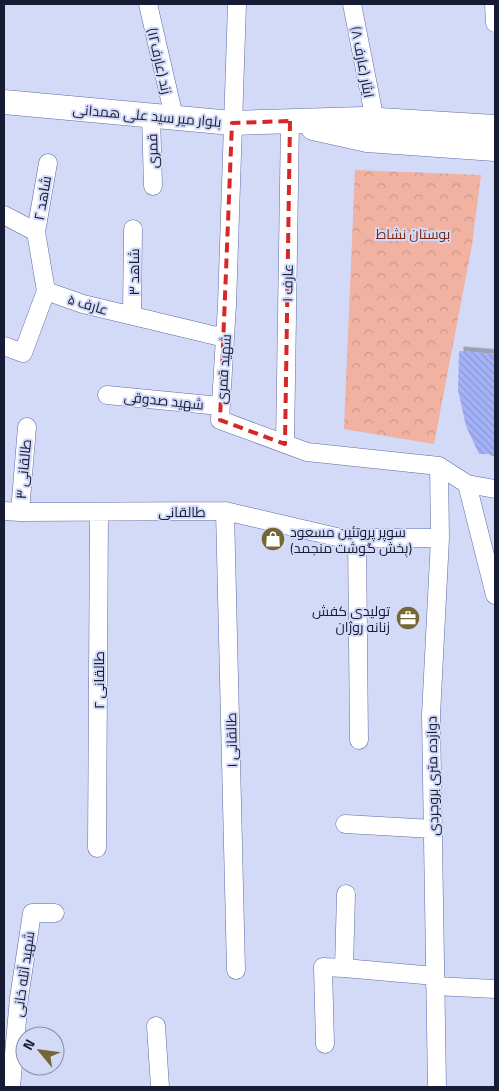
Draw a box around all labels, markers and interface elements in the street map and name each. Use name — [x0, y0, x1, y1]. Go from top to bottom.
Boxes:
street label: ایثار (عارف ۸) — [346, 25, 380, 99]
street label: زند (عارف۱۲) — [142, 26, 178, 96]
street label: بلوار میر سید علی همدانی — [72, 98, 222, 132]
street label: قمری — [141, 133, 163, 169]
street label: شاهد ۲ — [28, 174, 56, 222]
park label: بوستان نشاط — [376, 223, 450, 244]
street label: شاهد ۳ — [123, 249, 144, 295]
street label: عارف ۱ — [276, 264, 298, 302]
street label: عارف ۵ — [65, 288, 111, 320]
street label: شهید قمری — [210, 333, 236, 405]
street label: شهید صدوقی — [123, 385, 205, 415]
street label: طالقانی ۳ — [10, 438, 36, 500]
street label: طالقانی — [158, 501, 206, 522]
place label: سوپر پروتئین مسعود (پخش گوشت منجمد) — [290, 521, 412, 558]
shop icon: سوپر پروتئین مسعود (پخش گوشت منجمد) — [260, 526, 286, 552]
place label: تولیدی کفش زنانه روژان — [312, 600, 390, 637]
office icon: تولیدی کفش زنانه روژان — [395, 605, 421, 631]
street label: طالقانی ۲ — [88, 651, 109, 709]
street label: طالقانی ۱ — [220, 712, 242, 768]
street label: دوازده متری بروجردی — [420, 716, 444, 836]
street label: شهید آتله خانی — [7, 930, 39, 1018]
north arrow — [15, 1026, 65, 1076]
text: N — [17, 1035, 40, 1054]

